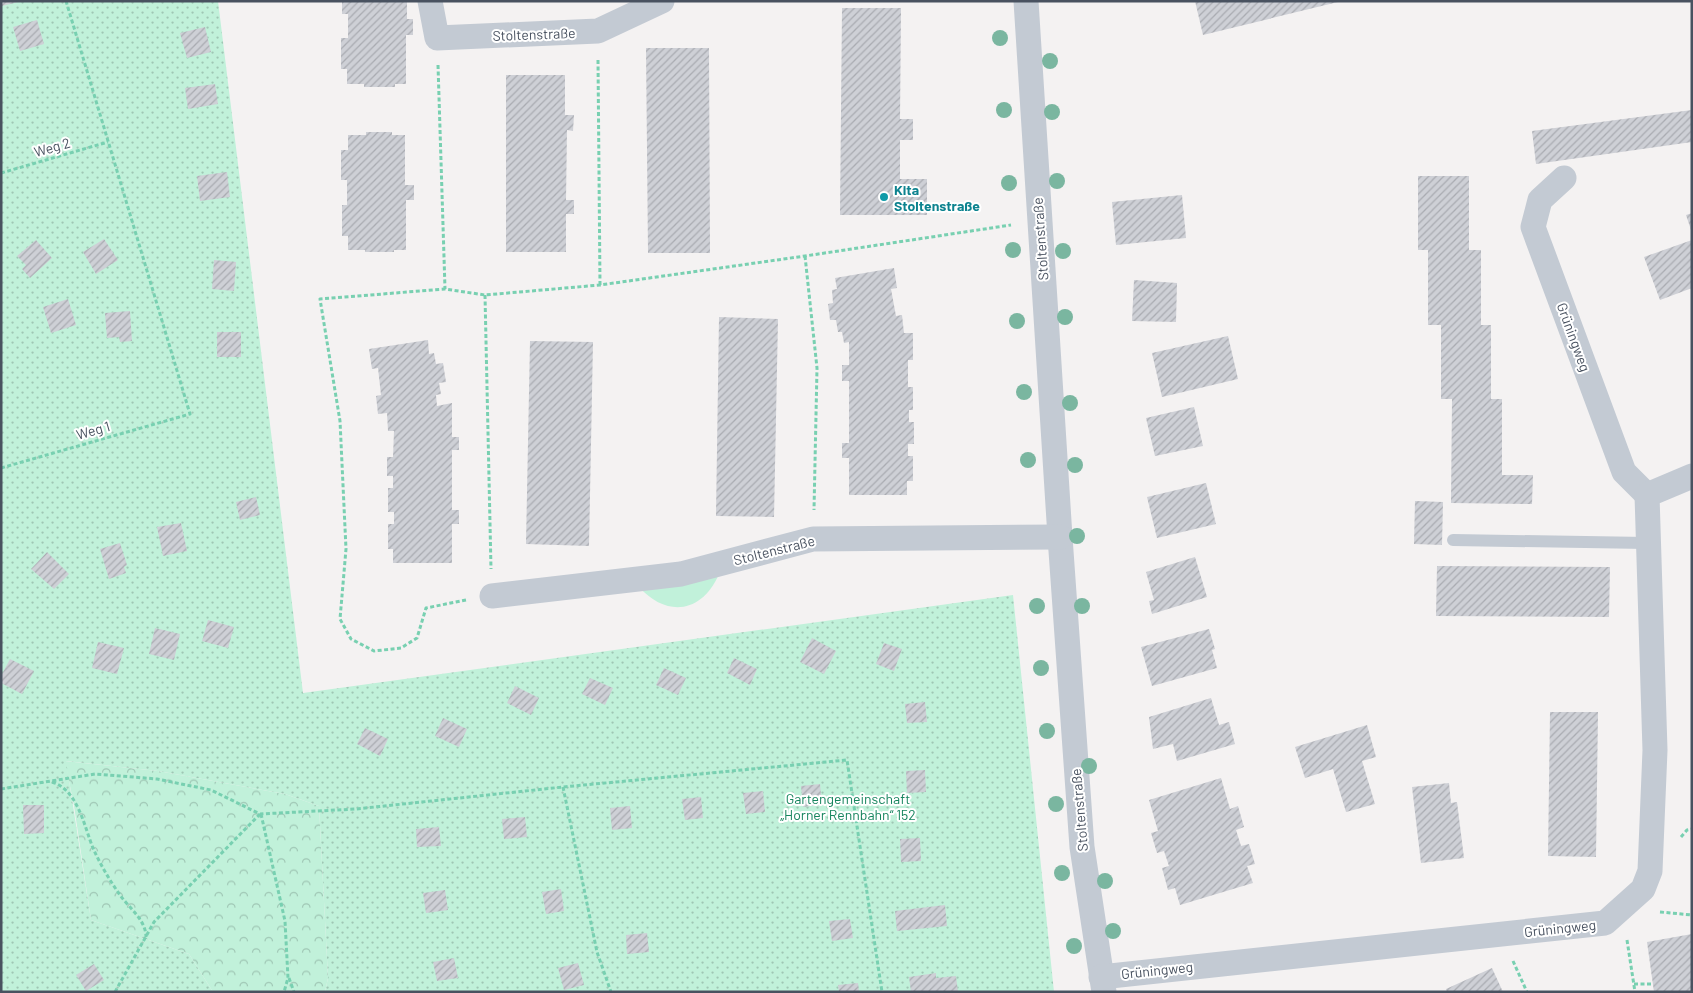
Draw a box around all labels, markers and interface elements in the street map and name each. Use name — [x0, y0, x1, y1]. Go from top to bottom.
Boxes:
street label: Stoltenstraße — [492, 24, 576, 44]
street label: Weg 2 — [32, 134, 72, 160]
place label: Kita Stoltenstraße — [894, 181, 980, 214]
marker: Kita Stoltenstraße — [878, 191, 890, 203]
street label: Stoltenstraße — [1029, 197, 1051, 281]
street label: Grüningweg — [1554, 300, 1594, 374]
street label: Weg 1 — [74, 417, 112, 443]
street label: Stoltenstraße — [732, 532, 816, 568]
street label: Stoltenstraße — [1067, 768, 1091, 852]
park label: Gartengemeinschaft „Horner Rennbahn“ 152 — [780, 790, 916, 823]
street label: Grüningweg — [1523, 916, 1597, 940]
street label: Grüningweg — [1120, 958, 1194, 982]

